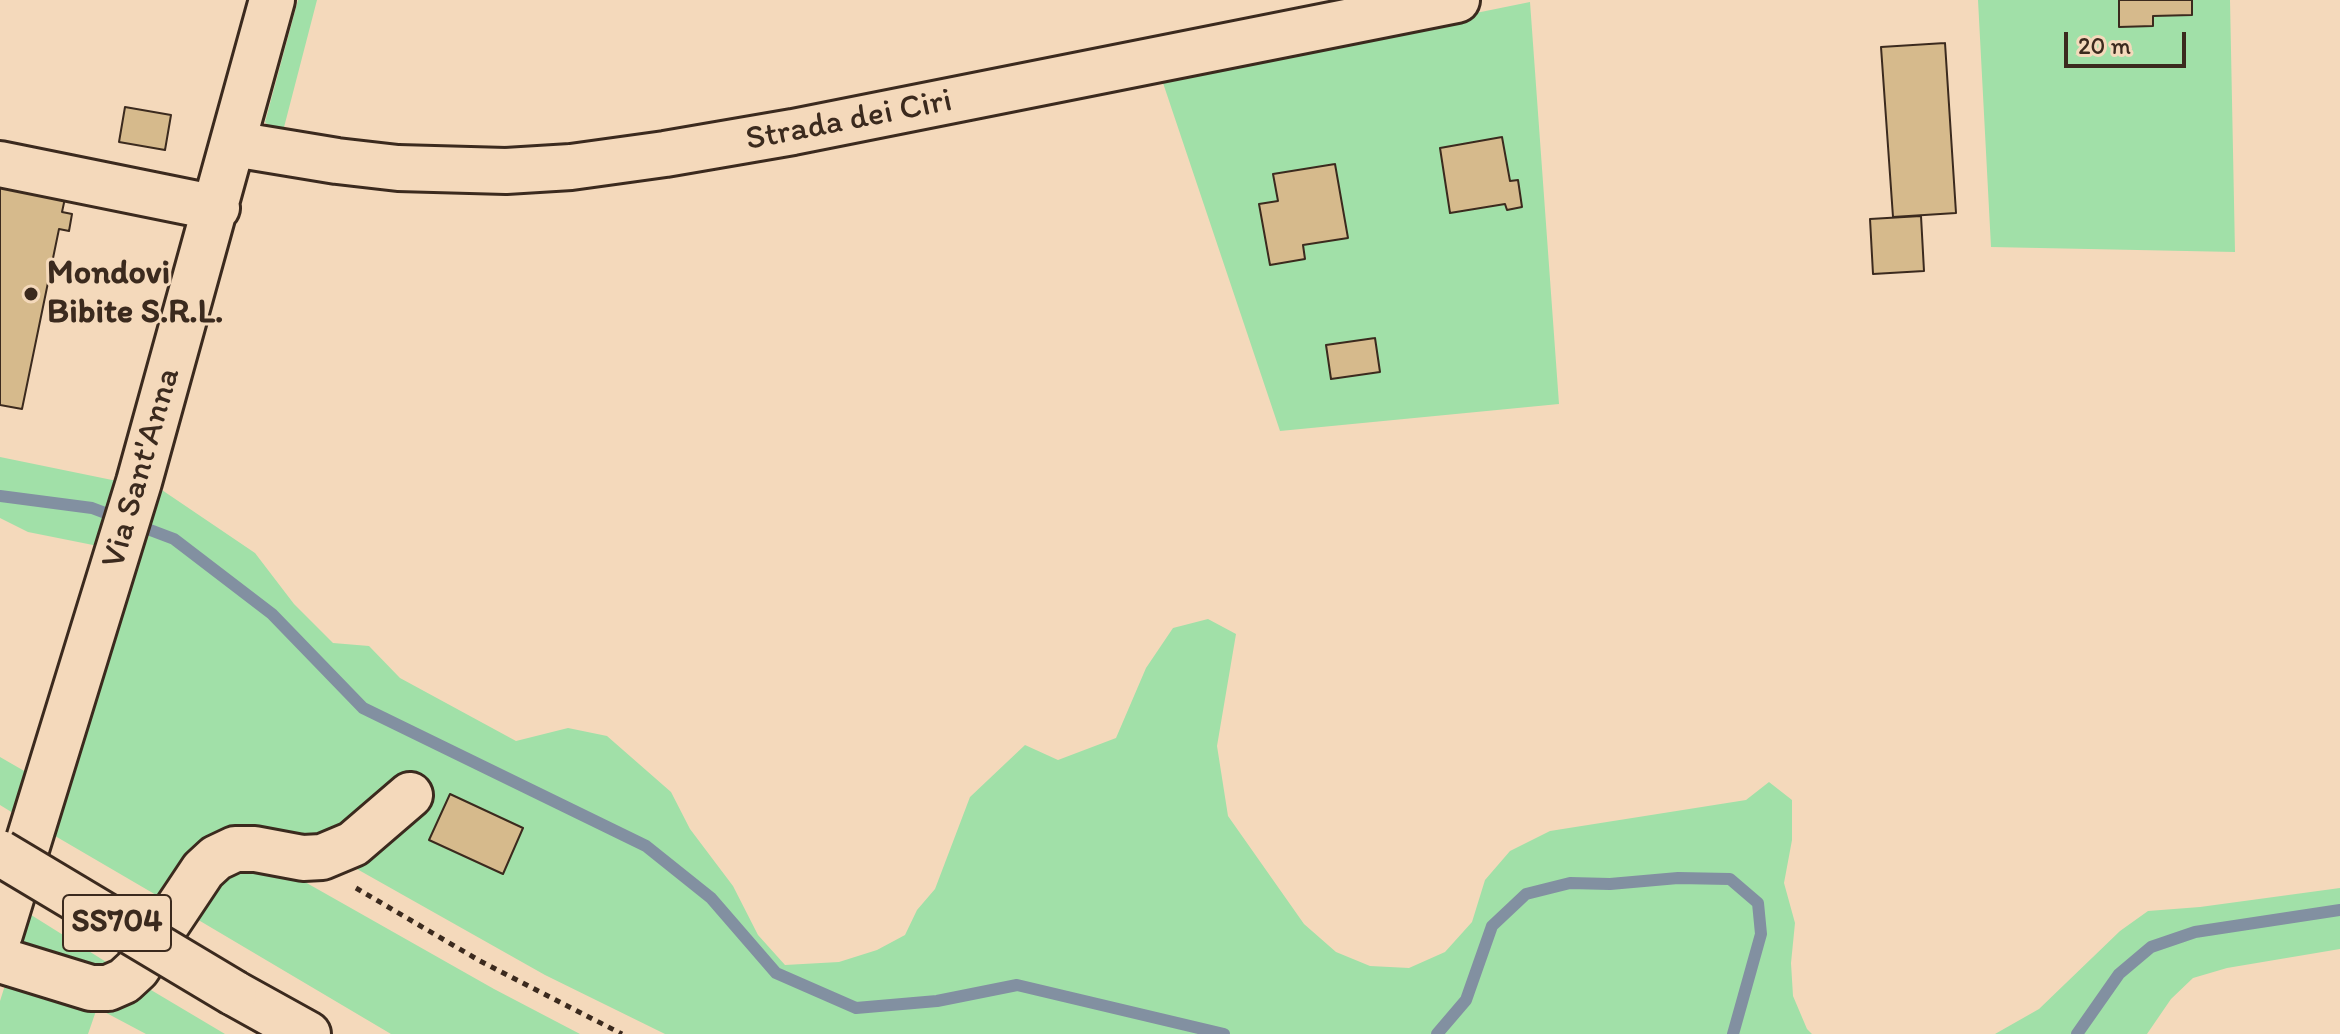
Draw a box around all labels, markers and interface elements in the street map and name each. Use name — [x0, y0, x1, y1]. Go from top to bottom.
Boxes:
scale bar — [2068, 16, 2190, 66]
text: 20 m — [2078, 31, 2131, 60]
street label: Strada dei Ciri — [742, 81, 956, 161]
place label: Mondovi Bibite S.R.L. — [47, 254, 223, 334]
marker: Mondovi Bibite S.R.L. — [22, 285, 40, 303]
street label: Via Sant'Anna — [94, 363, 190, 573]
road number: SS704 — [63, 895, 171, 951]

